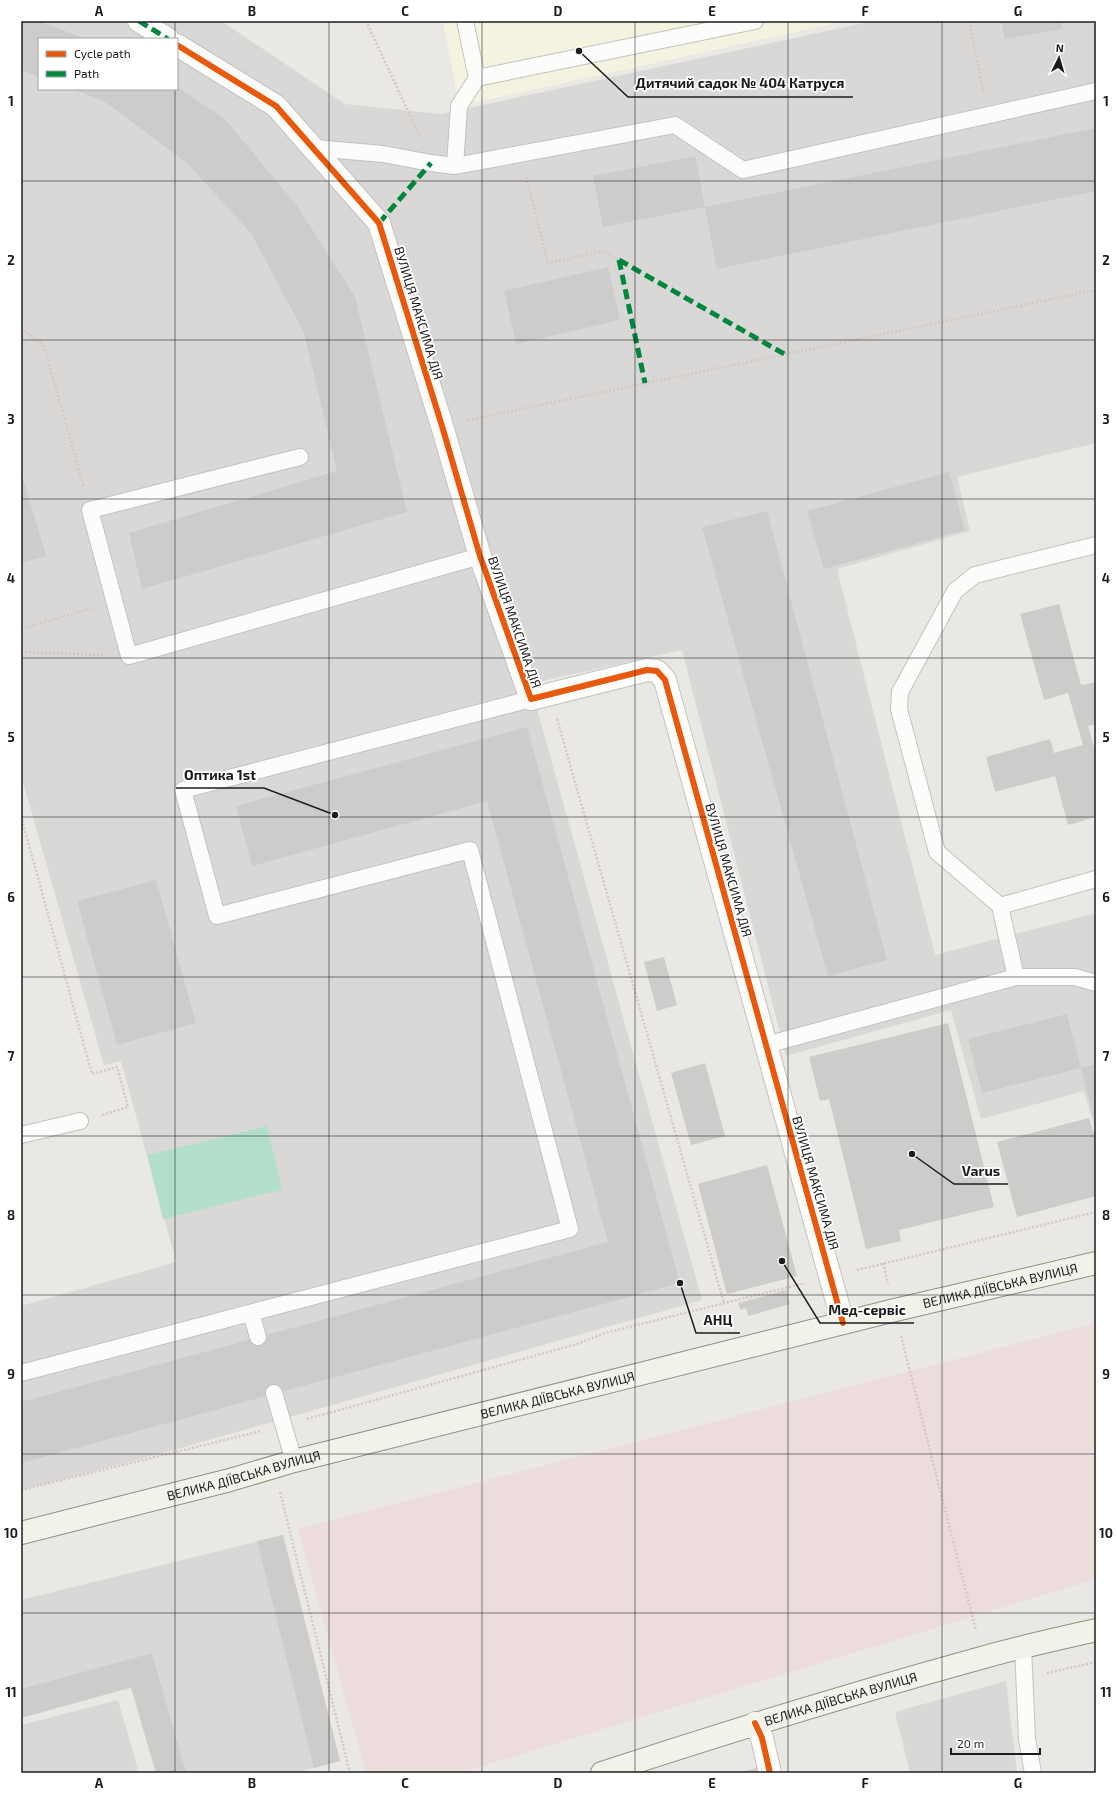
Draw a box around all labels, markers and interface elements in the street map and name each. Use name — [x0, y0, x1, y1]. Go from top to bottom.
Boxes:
text: A — [95, 3, 104, 19]
text: B — [248, 3, 256, 19]
text: C — [401, 3, 409, 19]
text: D — [554, 3, 563, 19]
text: E — [708, 3, 716, 19]
text: F — [861, 3, 869, 19]
text: G — [1014, 3, 1022, 19]
legend — [38, 38, 178, 90]
north arrow — [1039, 38, 1079, 78]
text: N — [1055, 41, 1064, 54]
text: Cycle path — [74, 46, 131, 60]
text: Path — [74, 66, 99, 80]
callout: Дитячий садок № 404 Катруся — [628, 71, 853, 97]
text: Дитячий садок № 404 Катруся — [636, 74, 844, 91]
text: 1 — [8, 93, 14, 109]
text: 1 — [1103, 93, 1109, 109]
street label: ВУЛИЦЯ МАКСИМА ДІЯ — [391, 244, 447, 382]
text: 2 — [7, 252, 15, 268]
text: 2 — [1102, 252, 1110, 268]
text: 3 — [7, 411, 15, 427]
text: 3 — [1102, 411, 1110, 427]
street label: ВУЛИЦЯ МАКСИМА ДІЯ — [485, 554, 545, 690]
text: 4 — [7, 570, 15, 586]
text: 4 — [1102, 570, 1110, 586]
text: 5 — [7, 729, 15, 745]
text: 5 — [1102, 729, 1110, 745]
callout: Оптика 1st — [176, 762, 264, 788]
text: Оптика 1st — [184, 766, 256, 783]
street label: ВУЛИЦЯ МАКСИМА ДІЯ — [702, 801, 756, 939]
text: 6 — [7, 889, 15, 905]
text: 6 — [1102, 889, 1110, 905]
text: 7 — [8, 1048, 15, 1064]
text: 7 — [1103, 1048, 1110, 1064]
street label: ВУЛИЦЯ МАКСИМА ДІЯ — [789, 1114, 843, 1252]
callout: Varus — [954, 1158, 1008, 1184]
text: Varus — [962, 1162, 1000, 1179]
text: 8 — [7, 1207, 15, 1223]
text: 8 — [1102, 1207, 1110, 1223]
street label: ВЕЛИКА ДІЇВСЬКА ВУЛИЦЯ — [921, 1260, 1079, 1311]
callout: Мед-сервіс — [820, 1297, 914, 1323]
text: Мед-сервіс — [828, 1301, 906, 1318]
callout: АНЦ — [696, 1307, 740, 1333]
text: АНЦ — [704, 1311, 732, 1328]
text: 9 — [7, 1366, 15, 1382]
text: 9 — [1102, 1366, 1110, 1382]
street label: ВЕЛИКА ДІЇВСЬКА ВУЛИЦЯ — [479, 1368, 636, 1422]
street label: ВЕЛИКА ДІЇВСЬКА ВУЛИЦЯ — [165, 1447, 322, 1504]
text: 10 — [4, 1525, 18, 1541]
text: 10 — [1099, 1525, 1113, 1541]
street label: ВЕЛИКА ДІЇВСЬКА ВУЛИЦЯ — [762, 1668, 919, 1729]
text: 11 — [5, 1684, 17, 1700]
text: 11 — [1100, 1684, 1112, 1700]
scale bar — [951, 1730, 1040, 1756]
text: 20 m — [957, 1736, 984, 1750]
text: A — [95, 1775, 104, 1791]
text: B — [248, 1775, 256, 1791]
text: C — [401, 1775, 409, 1791]
text: D — [554, 1775, 563, 1791]
text: E — [708, 1775, 716, 1791]
text: F — [861, 1775, 869, 1791]
text: G — [1014, 1775, 1022, 1791]

